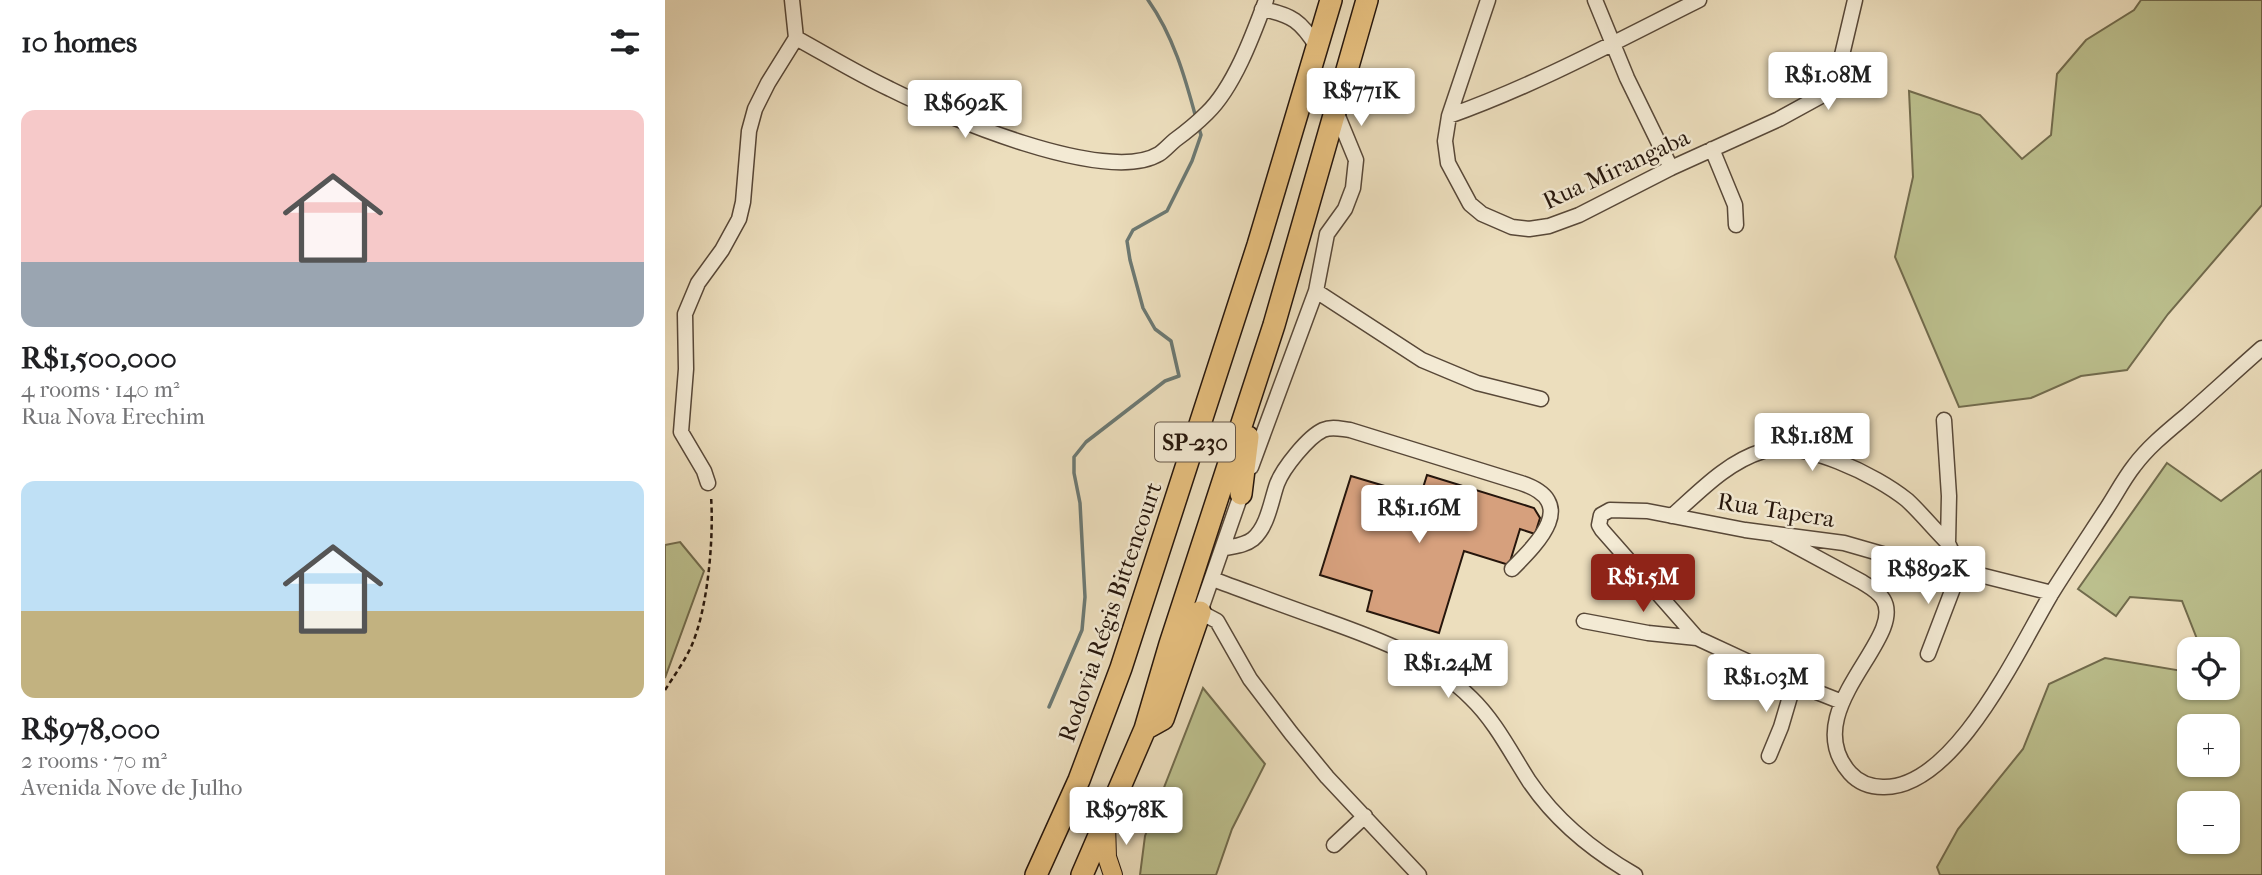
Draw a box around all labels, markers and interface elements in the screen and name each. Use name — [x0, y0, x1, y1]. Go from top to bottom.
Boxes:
icon: filters — [606, 23, 644, 61]
text: 10 homes — [21, 25, 137, 60]
pin: R$1.08M — [1763, 52, 1893, 112]
text: R$1.08M — [1784, 61, 1872, 88]
pin: R$771K — [1304, 68, 1418, 128]
text: R$771K — [1323, 77, 1399, 104]
pin: R$692K — [908, 80, 1022, 140]
text: R$692K — [924, 89, 1006, 116]
street label: Rua Mirangaba — [1538, 122, 1695, 215]
icon: home — [270, 155, 396, 281]
text: R$1,500,000 — [21, 341, 177, 376]
text: 4 rooms · 140 m² — [21, 376, 180, 403]
text: Rua Nova Erechim — [21, 403, 205, 430]
pin: R$1.18M — [1747, 414, 1877, 473]
road number: SP-230 — [1155, 422, 1235, 462]
text: R$1.18M — [1771, 422, 1853, 449]
street label: Rodovia Régis Bittencourt — [1052, 478, 1168, 746]
pin: R$1.16M — [1354, 486, 1484, 545]
street label: Rua Tapera — [1715, 487, 1837, 533]
text: R$1.16M — [1377, 494, 1461, 521]
icon: home — [270, 526, 396, 652]
pin: R$892K — [1871, 546, 1985, 606]
pin: R$1.5M — [1586, 554, 1700, 614]
text: R$892K — [1887, 555, 1969, 582]
text: R$1.5M — [1607, 563, 1679, 590]
map controls — [2177, 637, 2240, 854]
button: locate — [2177, 637, 2240, 700]
pin: R$1.24M — [1383, 640, 1513, 700]
text: R$1.24M — [1404, 649, 1492, 676]
pin: R$1.03M — [1701, 654, 1831, 714]
text: R$1.03M — [1723, 663, 1809, 690]
text: R$978,000 — [21, 712, 160, 747]
button: + — [2177, 714, 2240, 777]
text: 2 rooms · 70 m² — [21, 747, 167, 774]
text: Avenida Nove de Julho — [21, 774, 243, 801]
pin: R$978K — [1069, 788, 1183, 847]
button: − — [2177, 791, 2240, 854]
text: R$978K — [1086, 796, 1166, 823]

